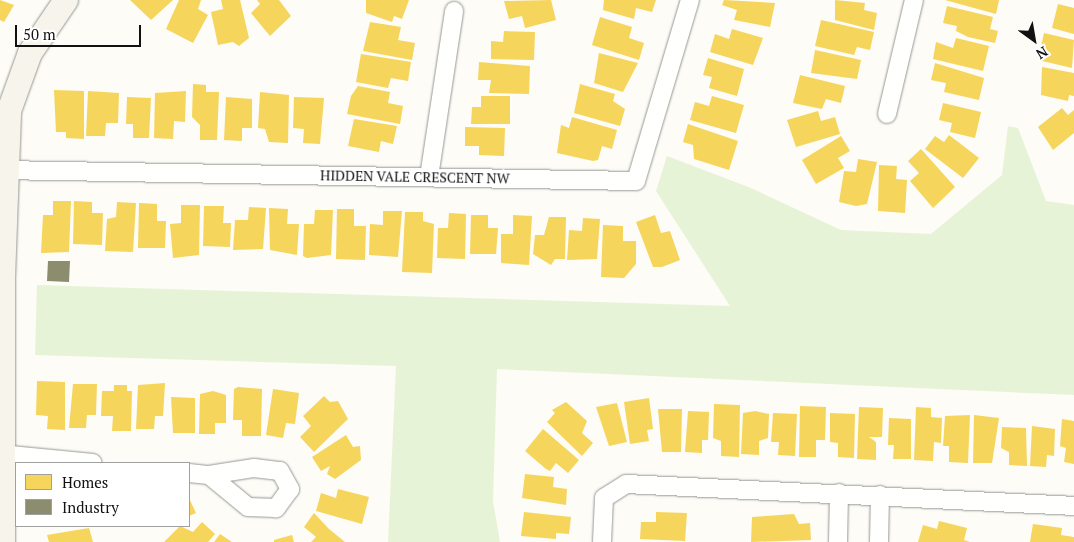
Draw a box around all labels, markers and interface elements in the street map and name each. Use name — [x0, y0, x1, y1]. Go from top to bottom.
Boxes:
scale bar — [18, 15, 144, 47]
north arrow — [1009, 15, 1059, 65]
text: 50 m — [23, 24, 56, 44]
text: N — [1033, 42, 1052, 64]
street label: HIDDEN VALE CRESCENT NW — [320, 167, 510, 187]
legend — [15, 462, 190, 527]
text: Homes — [62, 472, 108, 492]
text: Industry — [62, 497, 119, 517]

